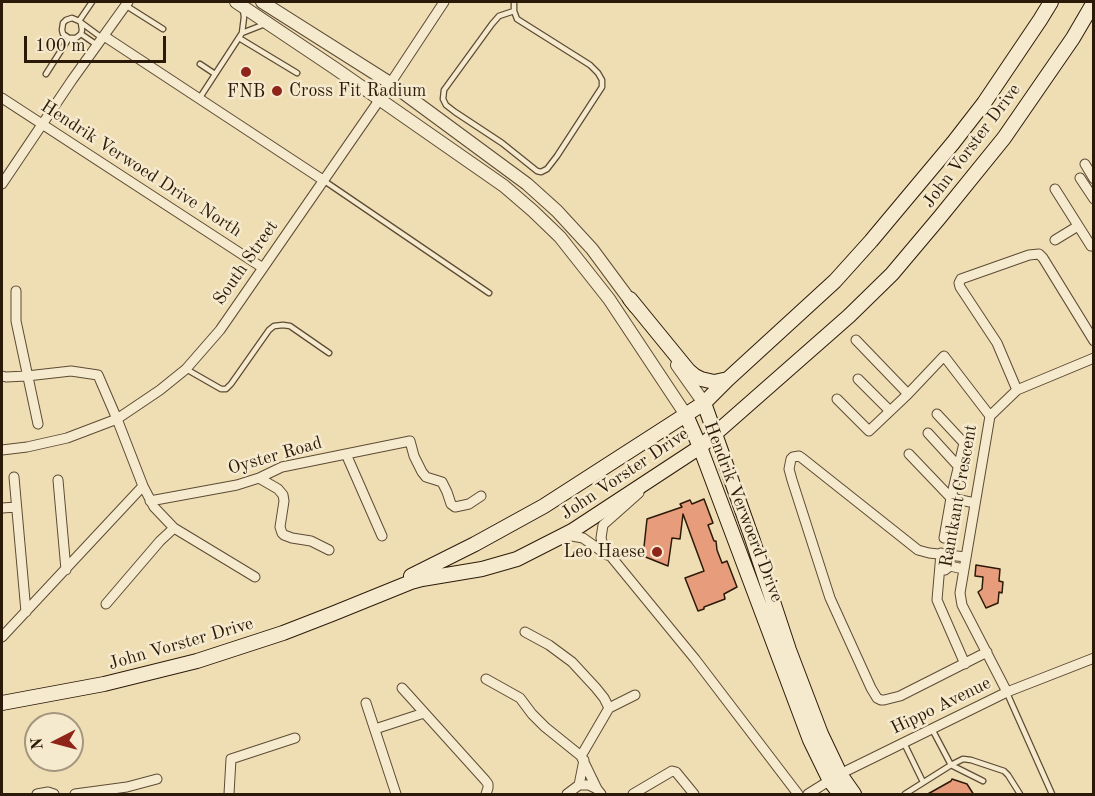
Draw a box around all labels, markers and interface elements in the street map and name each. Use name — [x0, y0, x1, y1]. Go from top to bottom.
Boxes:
scale bar — [27, 24, 170, 62]
text: 100 m — [35, 37, 86, 55]
marker: FNB — [239, 65, 253, 79]
place label: Cross Fit Radium — [289, 80, 426, 102]
street label: John Vorster Drive — [918, 80, 1026, 212]
place label: FNB — [227, 81, 265, 103]
marker: Cross Fit Radium — [270, 84, 284, 98]
street label: Hendrik Verwoed Drive North — [36, 96, 246, 242]
street label: South Street — [209, 216, 283, 310]
street label: Hendrik Verwoerd Drive — [699, 419, 787, 605]
street label: John Vorster Drive — [557, 423, 693, 525]
street label: Rantkant Crescent — [936, 423, 982, 569]
street label: Oyster Road — [225, 432, 325, 480]
place label: Leo Haese — [563, 541, 645, 563]
marker: Leo Haese — [650, 545, 664, 559]
street label: John Vorster Drive — [106, 613, 256, 675]
street label: Hippo Avenue — [887, 672, 995, 740]
north arrow — [24, 712, 84, 772]
text: N — [29, 737, 47, 751]

